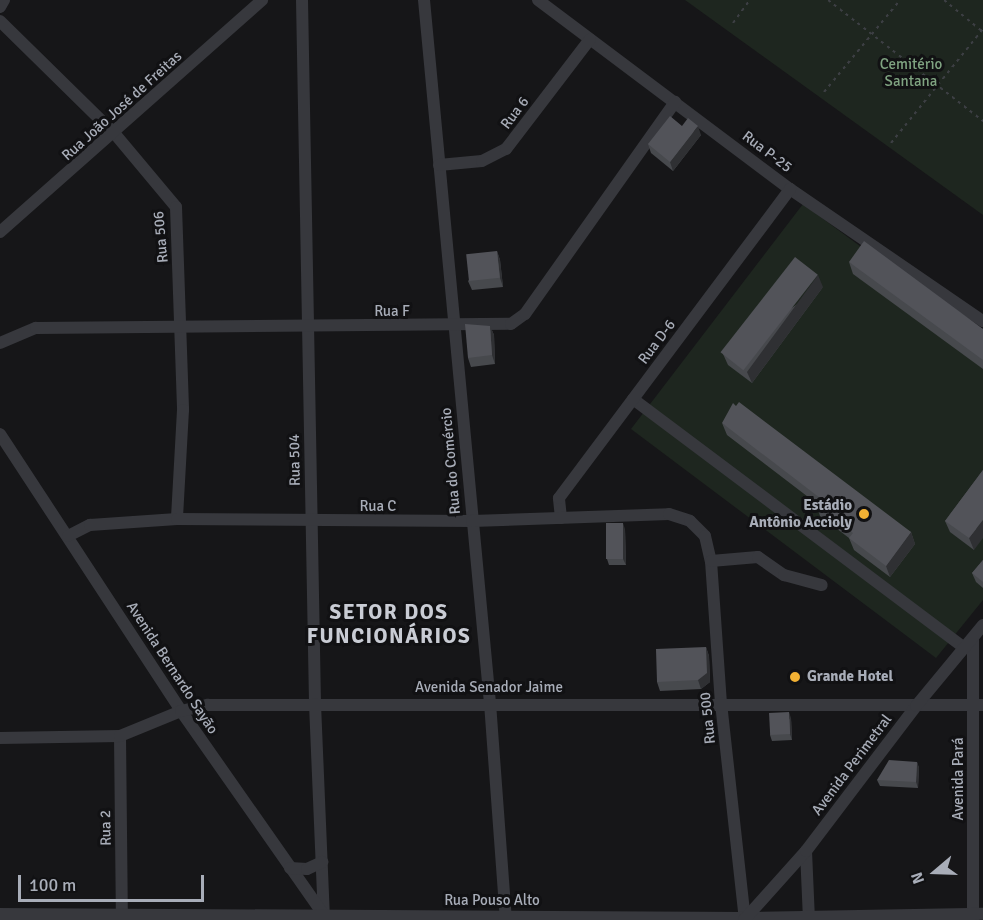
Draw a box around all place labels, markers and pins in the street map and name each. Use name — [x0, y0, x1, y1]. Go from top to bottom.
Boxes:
place label: Estádio Antônio Accioly — [749, 496, 852, 531]
marker: Estádio Antônio Accioly — [857, 507, 871, 521]
place label: Grande Hotel — [807, 668, 893, 686]
marker: Grande Hotel — [788, 670, 802, 684]

